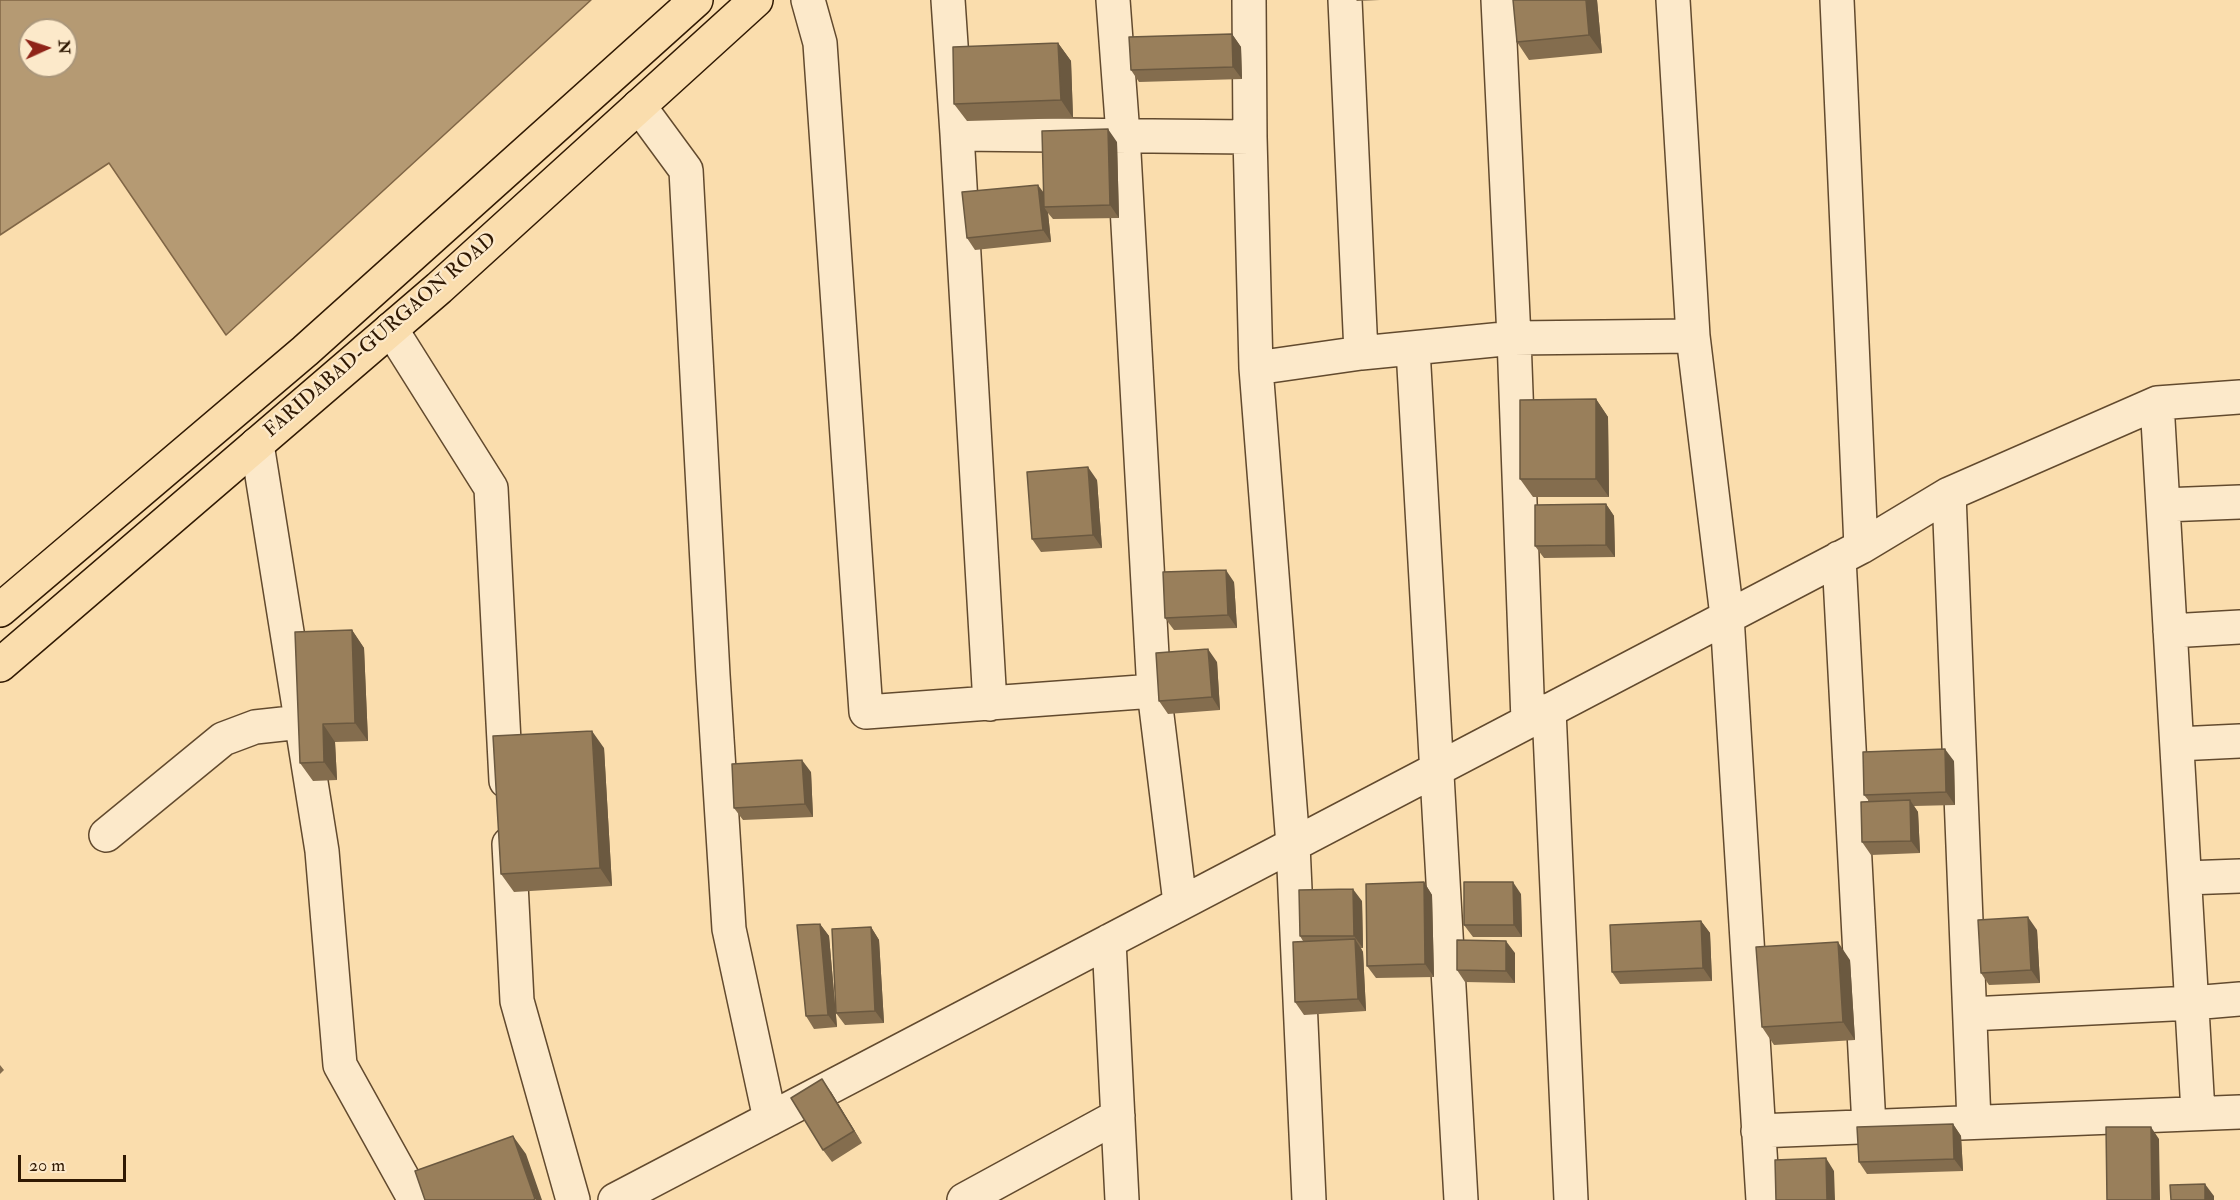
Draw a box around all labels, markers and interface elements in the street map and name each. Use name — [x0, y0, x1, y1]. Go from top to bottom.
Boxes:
north arrow — [18, 18, 78, 78]
text: N — [54, 39, 74, 55]
street label: FARIDABAD-GURGAON ROAD — [260, 229, 502, 443]
scale bar — [21, 1143, 129, 1181]
text: 20 m — [29, 1154, 65, 1177]

